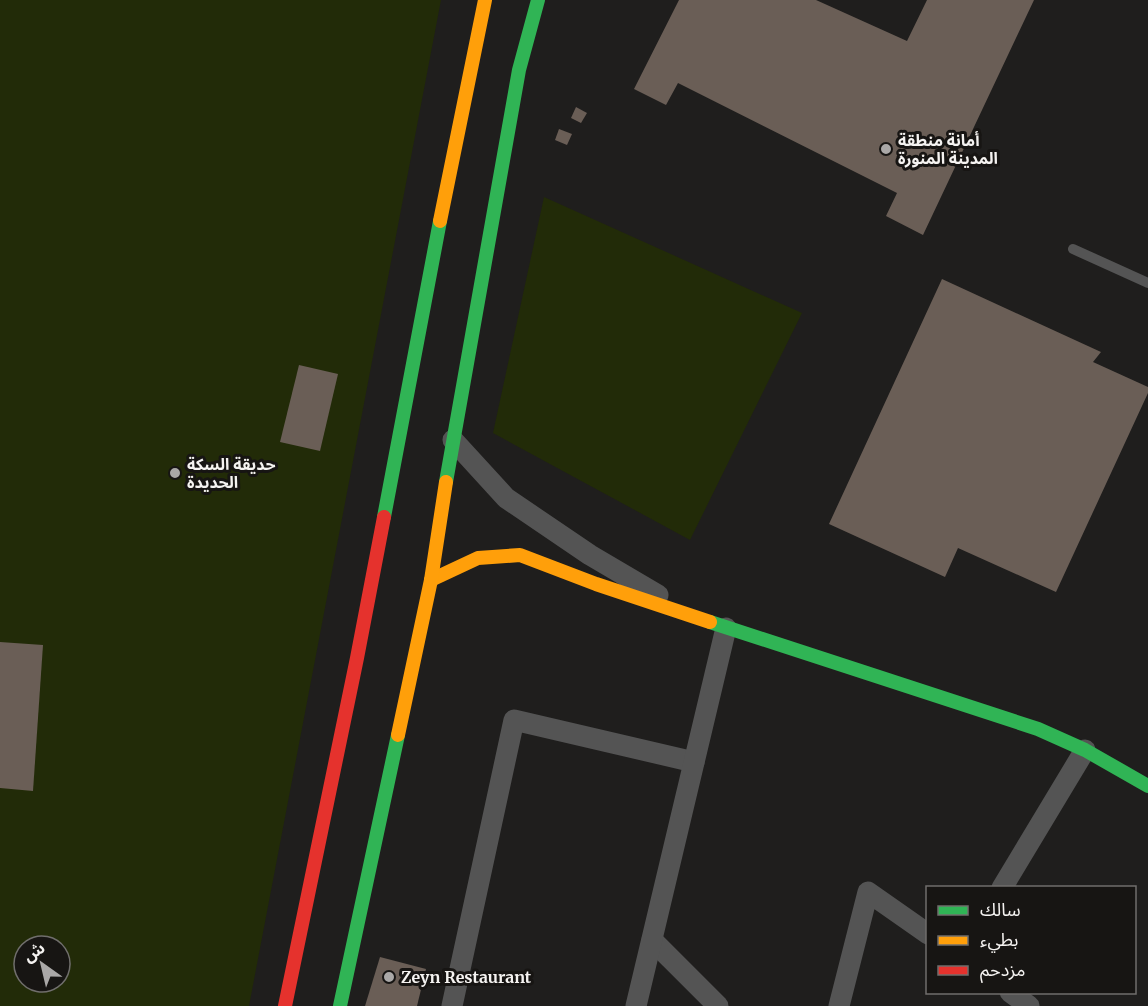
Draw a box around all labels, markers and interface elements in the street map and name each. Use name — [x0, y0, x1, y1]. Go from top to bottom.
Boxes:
place label: أمانة منطقة المدينة المنورة — [898, 130, 998, 168]
marker: أمانة منطقة المدينة المنورة — [879, 142, 893, 156]
place label: حديقة السكة الحديدة — [187, 454, 276, 492]
marker: حديقة السكة الحديدة — [168, 466, 182, 480]
legend — [926, 886, 1136, 994]
text: سالك — [980, 898, 1021, 921]
text: بطيء — [980, 928, 1018, 953]
north arrow — [12, 934, 72, 994]
text: ش — [19, 937, 48, 966]
text: مزدحم — [980, 958, 1025, 983]
place label: Zeyn Restaurant — [401, 967, 532, 987]
marker: Zeyn Restaurant — [382, 970, 396, 984]

